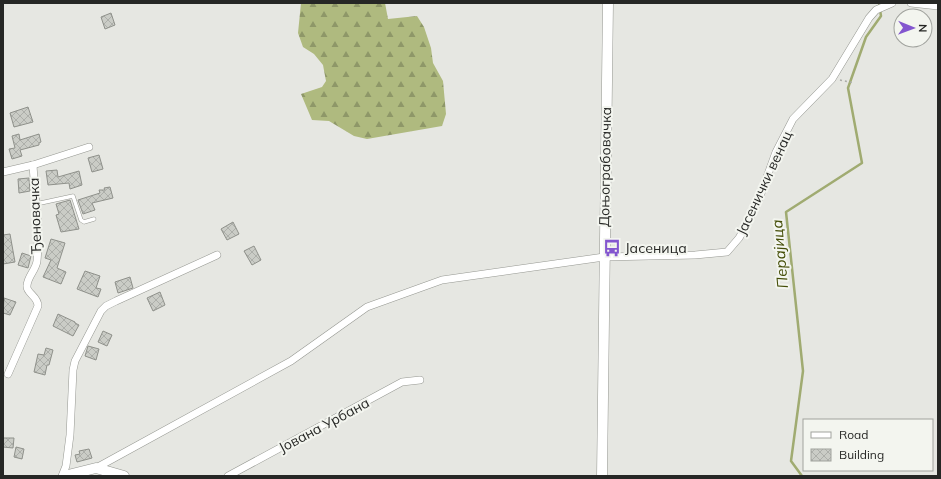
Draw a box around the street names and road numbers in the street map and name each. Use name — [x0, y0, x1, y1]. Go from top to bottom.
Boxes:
street label: Доњограбовачка — [595, 107, 615, 227]
street label: Јасенички венац — [732, 128, 796, 238]
street label: Ђеновачка — [25, 177, 45, 255]
street label: Јована Урбана — [275, 393, 373, 457]

